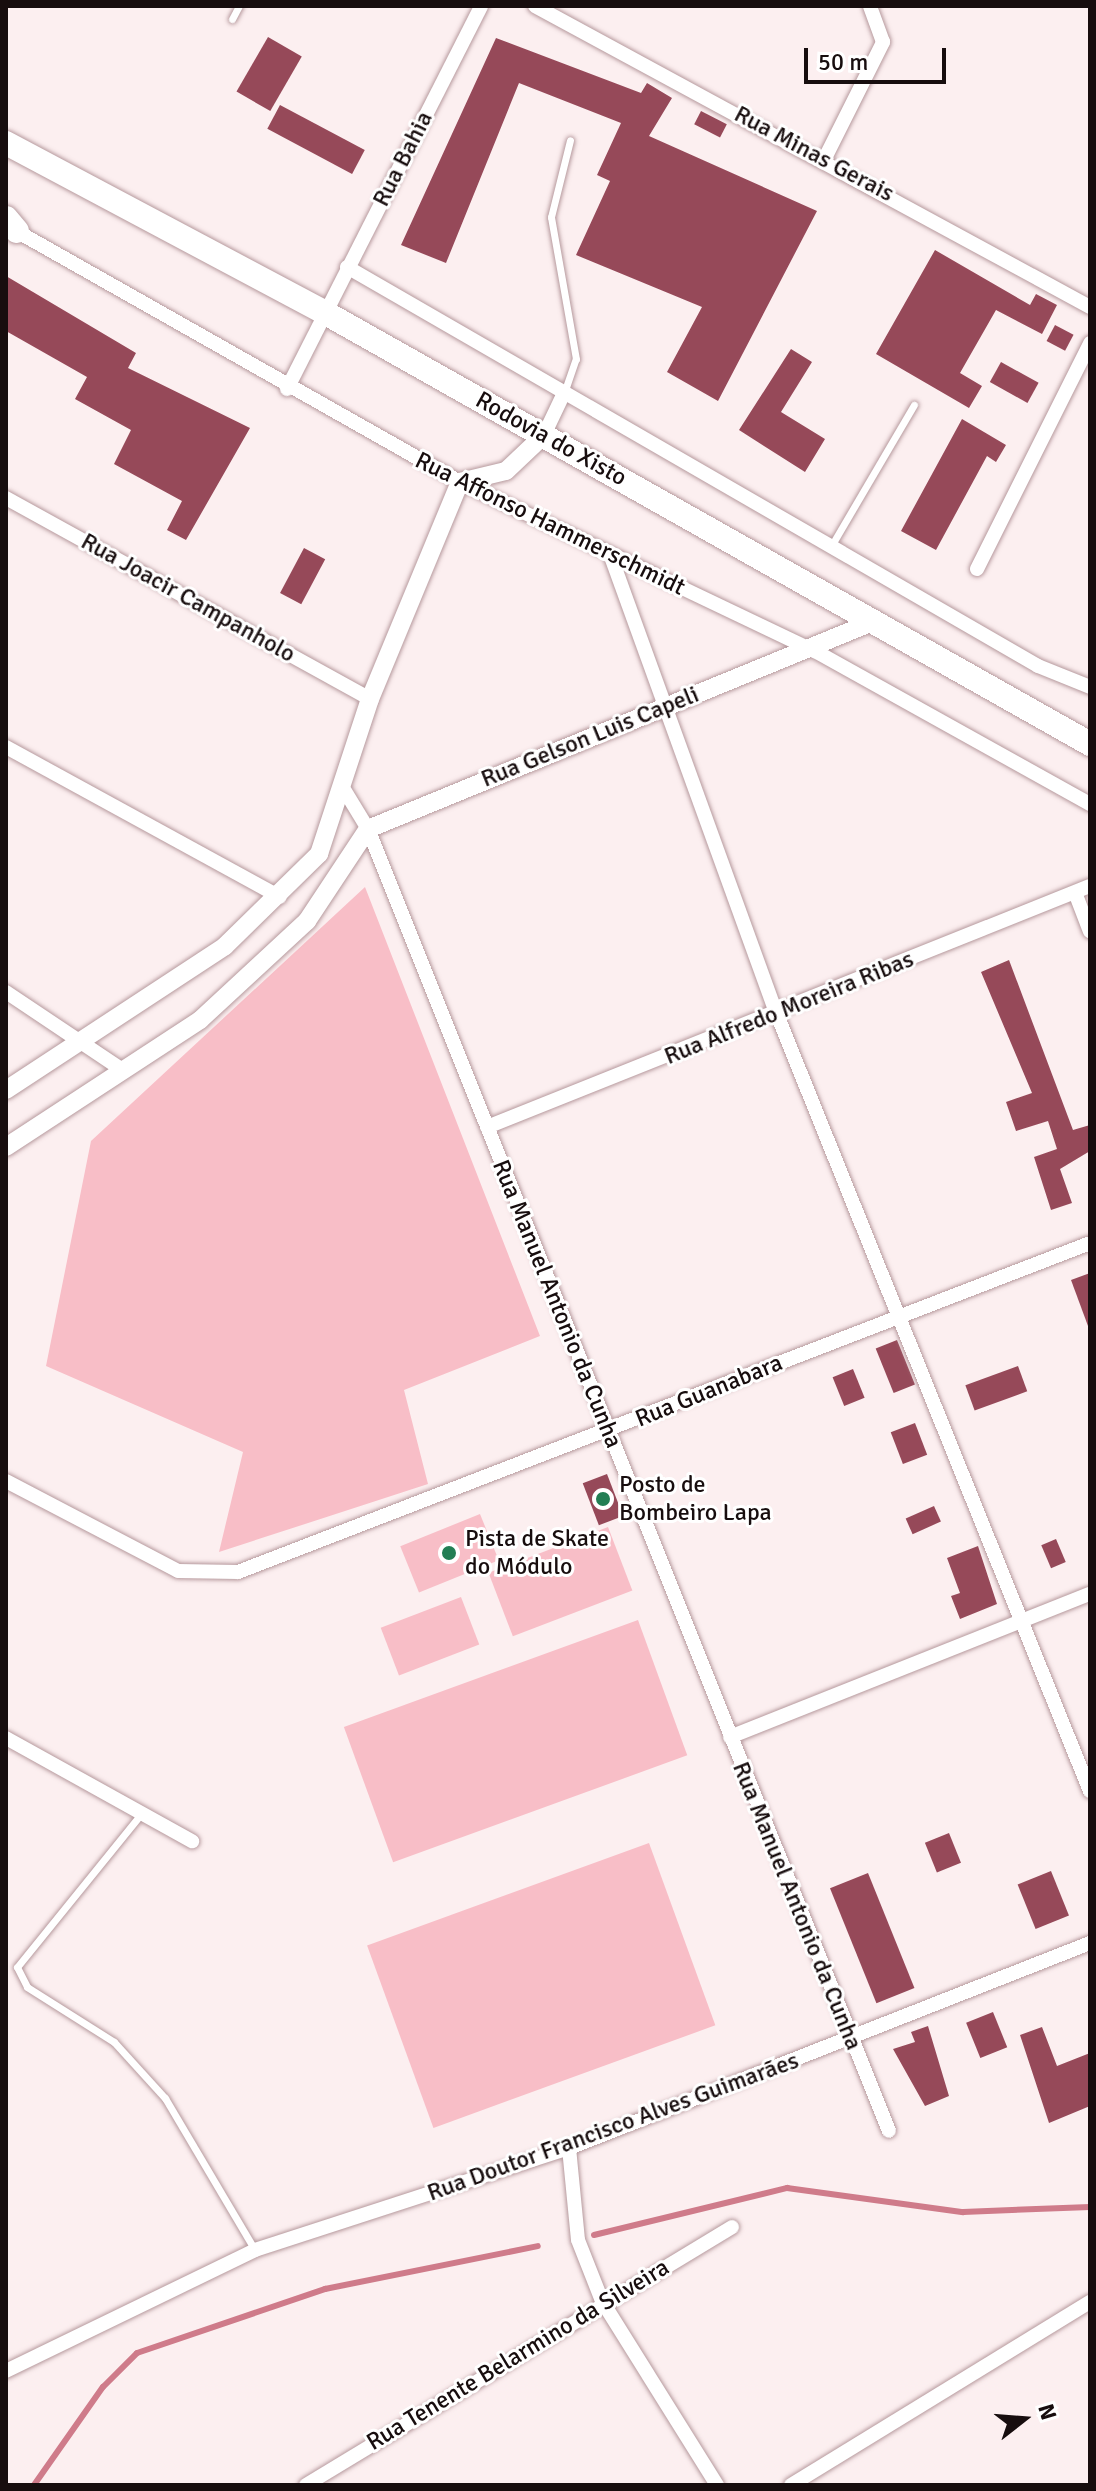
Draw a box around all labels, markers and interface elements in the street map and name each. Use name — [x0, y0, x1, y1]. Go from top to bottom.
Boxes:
scale bar — [808, 32, 950, 82]
text: 50 m — [818, 47, 868, 77]
street label: Rua Minas Gerais — [729, 100, 899, 208]
street label: Rua Bahia — [367, 107, 439, 211]
street label: Rodovia do Xisto — [470, 386, 632, 492]
street label: Rua Affonso Hammerschmidt — [410, 446, 690, 602]
street label: Rua Joacir Campanholo — [76, 527, 300, 669]
street label: Rua Gelson Luis Capeli — [477, 680, 703, 794]
street label: Rua Alfredo Moreira Ribas — [660, 945, 918, 1071]
street label: Rua Manuel Antonio da Cunha — [486, 1156, 628, 1452]
street label: Rua Guanabara — [631, 1348, 787, 1434]
place label: Posto de Bombeiro Lapa — [619, 1471, 772, 1527]
marker: Posto de Bombeiro Lapa — [594, 1490, 612, 1508]
place label: Pista de Skate do Módulo — [465, 1525, 609, 1581]
marker: Pista de Skate do Módulo — [440, 1544, 458, 1562]
street label: Rua Manuel Antonio da Cunha — [726, 1758, 868, 2054]
street label: Rua Doutor Francisco Alves Guimarães — [423, 2046, 803, 2208]
street label: Rua Tenente Belarmino da Silveira — [362, 2253, 674, 2457]
north arrow — [984, 2379, 1064, 2459]
text: N — [1032, 2401, 1063, 2423]

